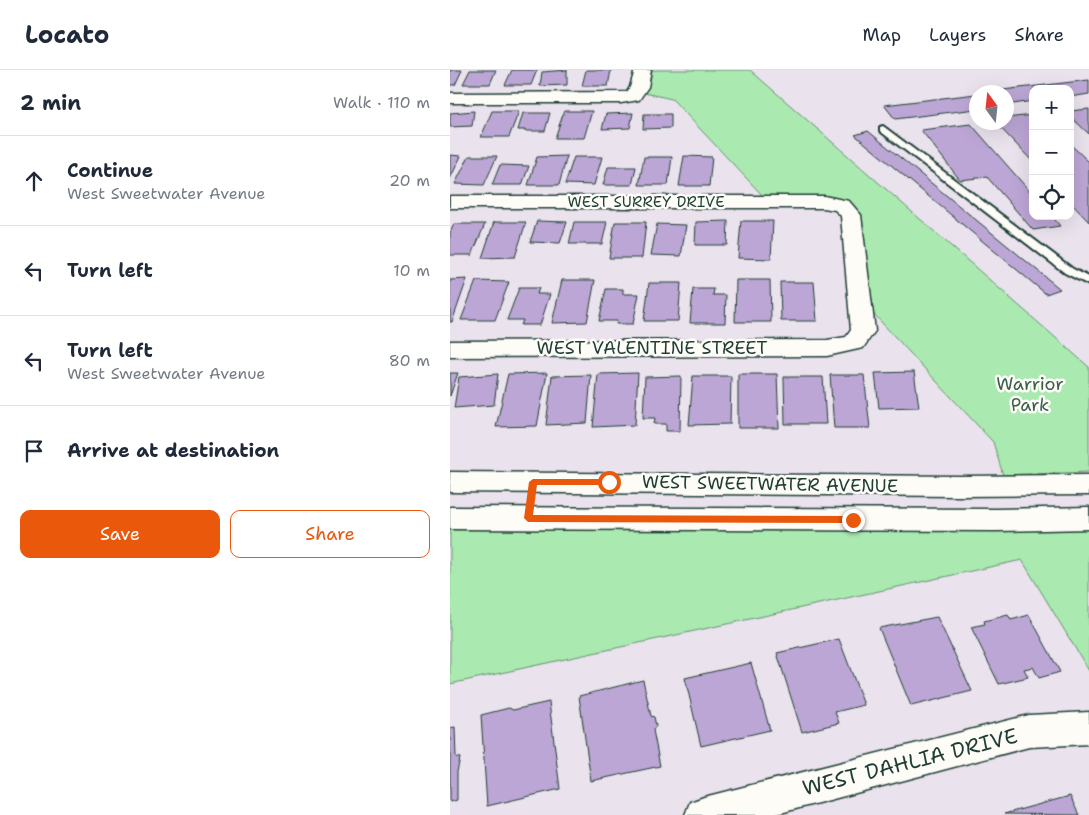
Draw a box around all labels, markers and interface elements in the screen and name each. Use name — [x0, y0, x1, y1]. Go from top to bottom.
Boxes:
text: Locato — [25, 19, 109, 51]
text: Map — [863, 23, 901, 47]
text: Layers — [929, 23, 986, 47]
text: Share — [1014, 23, 1064, 47]
north arrow — [969, 85, 1014, 130]
map controls — [1029, 85, 1074, 220]
button: + — [1029, 85, 1074, 130]
text: 2 min — [20, 89, 81, 117]
text: Walk · 110 m — [333, 92, 430, 113]
button: − — [1029, 130, 1074, 175]
text: Continue — [67, 158, 153, 183]
icon: ahead — [20, 167, 48, 195]
text: 20 m — [389, 170, 430, 191]
button: locate — [1029, 175, 1074, 220]
text: West Sweetwater Avenue — [67, 183, 265, 204]
street label: WEST SURREY DRIVE — [567, 192, 725, 212]
icon: left — [20, 257, 48, 285]
text: Turn left — [67, 258, 153, 283]
text: 10 m — [393, 260, 430, 281]
street label: WEST VALENTINE STREET — [536, 336, 768, 360]
text: Turn left — [67, 338, 153, 363]
icon: left — [20, 347, 48, 375]
text: 80 m — [389, 350, 430, 371]
text: West Sweetwater Avenue — [67, 363, 265, 384]
park label: Warrior Park — [996, 372, 1064, 417]
icon: arrive — [20, 437, 48, 465]
text: Arrive at destination — [67, 438, 279, 463]
street label: WEST SWEETWATER AVENUE — [642, 470, 898, 498]
route start — [598, 471, 621, 494]
route end — [842, 509, 865, 532]
button: Save — [20, 510, 220, 558]
button: Share — [230, 510, 430, 558]
street label: WEST DAHLIA DRIVE — [800, 722, 1020, 802]

